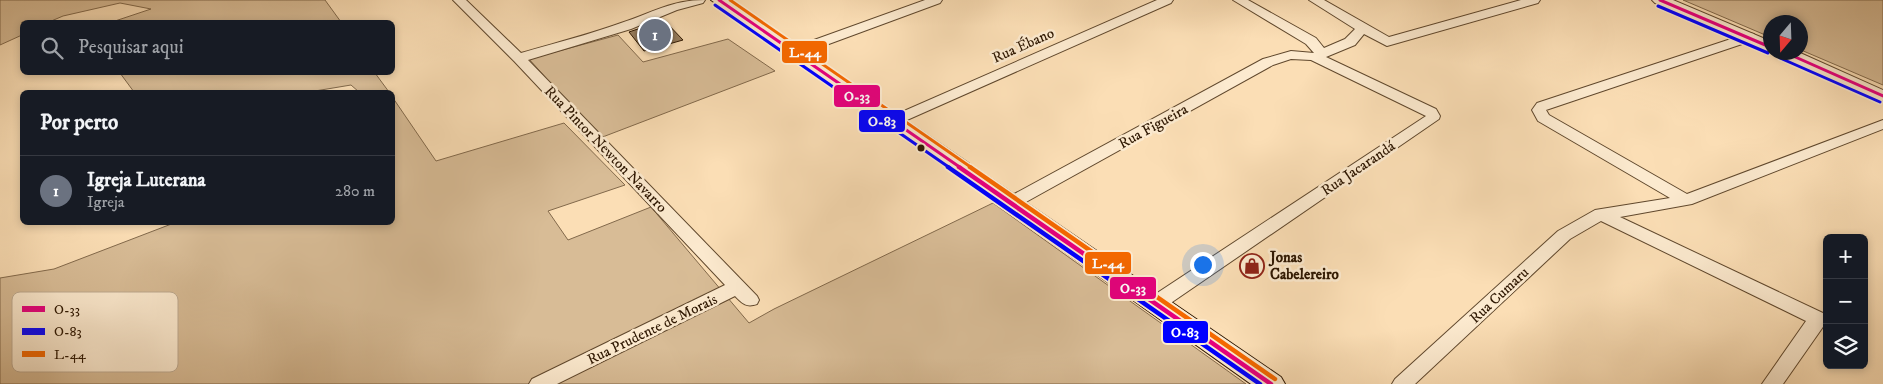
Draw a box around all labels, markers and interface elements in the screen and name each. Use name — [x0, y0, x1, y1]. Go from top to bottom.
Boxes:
north arrow — [1763, 15, 1808, 60]
pin: 1 — [639, 16, 671, 54]
search box — [20, 20, 395, 75]
street label: Rua Ébano — [989, 23, 1057, 68]
icon: search — [38, 34, 66, 62]
text: Pesquisar aqui — [78, 36, 184, 59]
line badge: L-44 — [781, 40, 828, 64]
text: L-44 — [789, 44, 822, 62]
street label: Rua Pintor Newton Navarro — [540, 82, 671, 217]
line badge: O-33 — [833, 84, 881, 108]
text: O-33 — [844, 88, 870, 106]
street label: Rua Figueira — [1115, 99, 1192, 153]
line badge: O-83 — [858, 109, 906, 133]
text: Por perto — [40, 110, 118, 136]
text: O-83 — [868, 113, 896, 131]
street label: Rua Jacarandá — [1318, 136, 1399, 200]
unlabelled marker — [916, 143, 926, 153]
text: Igreja Luterana — [87, 169, 206, 192]
text: 1 — [53, 181, 59, 201]
text: 280 m — [335, 181, 375, 201]
text: Igreja — [87, 192, 125, 212]
map controls — [1823, 234, 1868, 369]
button: + — [1823, 234, 1868, 279]
place label: Jonas Cabelereiro — [1268, 248, 1339, 284]
line badge: L-44 — [1084, 251, 1132, 275]
your location — [1190, 252, 1216, 278]
shop icon: Jonas Cabelereiro — [1239, 253, 1265, 279]
text: L-44 — [1092, 255, 1125, 273]
street label: Rua Cumaru — [1466, 263, 1533, 328]
line badge: O-33 — [1109, 276, 1157, 300]
button: − — [1823, 279, 1868, 324]
text: O-33 — [1120, 280, 1146, 298]
street label: Rua Prudente de Morais — [584, 290, 720, 369]
legend — [12, 292, 178, 372]
text: O-33 — [54, 301, 80, 319]
line badge: O-83 — [1162, 320, 1209, 344]
text: O-83 — [54, 323, 82, 341]
text: O-83 — [1171, 324, 1199, 342]
button: layers — [1823, 324, 1868, 369]
text: L-44 — [54, 346, 87, 364]

